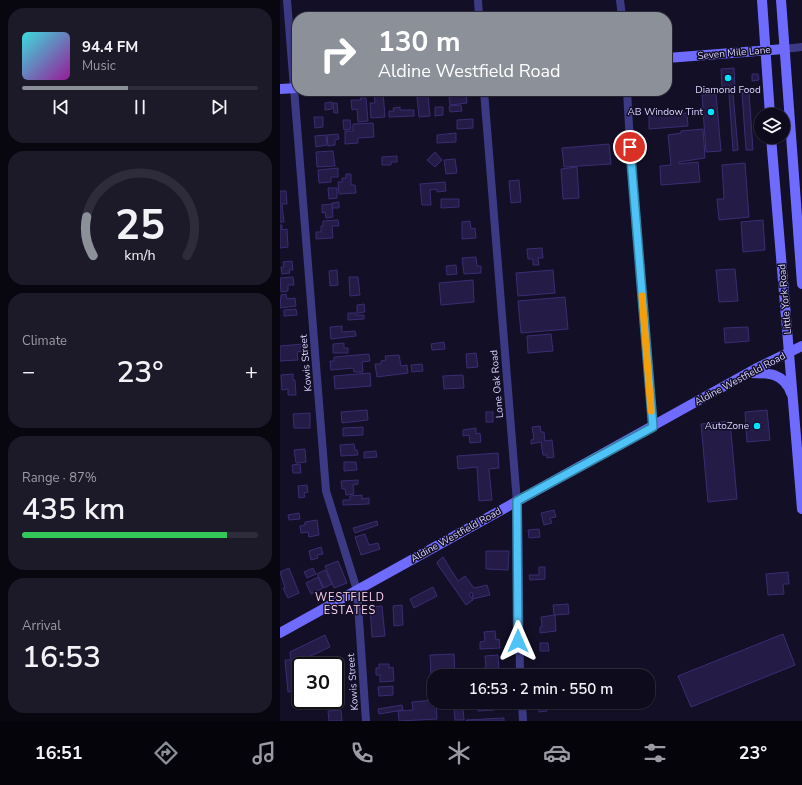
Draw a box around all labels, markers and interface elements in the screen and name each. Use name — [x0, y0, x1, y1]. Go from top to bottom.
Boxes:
text: 130 m — [378, 23, 461, 61]
icon: right — [312, 28, 364, 80]
text: 94.4 FM — [82, 37, 138, 57]
street label: Seven Mile Lane — [697, 43, 771, 63]
text: Music — [82, 57, 116, 75]
text: Aldine Westfield Road — [378, 59, 561, 83]
marker: Diamond Food — [723, 73, 733, 83]
place label: Diamond Food — [695, 83, 761, 97]
icon: previous — [50, 96, 72, 118]
icon: pause — [129, 96, 151, 118]
icon: next — [208, 96, 230, 118]
place label: AB Window Tint — [628, 105, 703, 119]
marker: AB Window Tint — [706, 107, 716, 117]
map controls — [754, 108, 790, 144]
button: layers — [754, 108, 790, 144]
pin — [613, 130, 647, 164]
icon: arrive — [619, 136, 641, 158]
text: 25 — [115, 197, 165, 254]
text: km/h — [124, 245, 156, 264]
street label: Little York Road — [775, 263, 795, 335]
text: Climate — [22, 332, 67, 350]
street label: Kowis Street — [296, 333, 315, 392]
street label: Lone Oak Road — [487, 349, 507, 419]
street label: Aldine Westfield Road — [692, 349, 788, 409]
text: 23° — [116, 352, 164, 393]
text: − — [22, 357, 35, 387]
text: + — [245, 357, 258, 387]
place label: AutoZone — [705, 419, 749, 433]
marker: AutoZone — [752, 421, 762, 431]
text: Range · 87% — [22, 469, 97, 487]
text: 435 km — [22, 489, 125, 530]
street label: Aldine Westfield Road — [408, 504, 504, 566]
district label: WESTFIELD ESTATES — [315, 590, 385, 618]
text: Arrival — [22, 617, 61, 635]
position arrow — [497, 620, 539, 662]
text: 16:53 — [22, 637, 101, 678]
street label: Kowis Street — [344, 653, 362, 711]
speed limit sign: 30 — [292, 657, 344, 709]
text: 16:53 · 2 min · 550 m — [469, 679, 613, 699]
icon: directions — [152, 739, 180, 767]
icon: music — [250, 739, 278, 767]
icon: phone — [348, 739, 376, 767]
icon: climate — [445, 739, 473, 767]
icon: car — [543, 739, 571, 767]
icon: filters — [641, 739, 669, 767]
text: 16:51 — [35, 741, 83, 765]
text: 23° — [739, 741, 767, 765]

